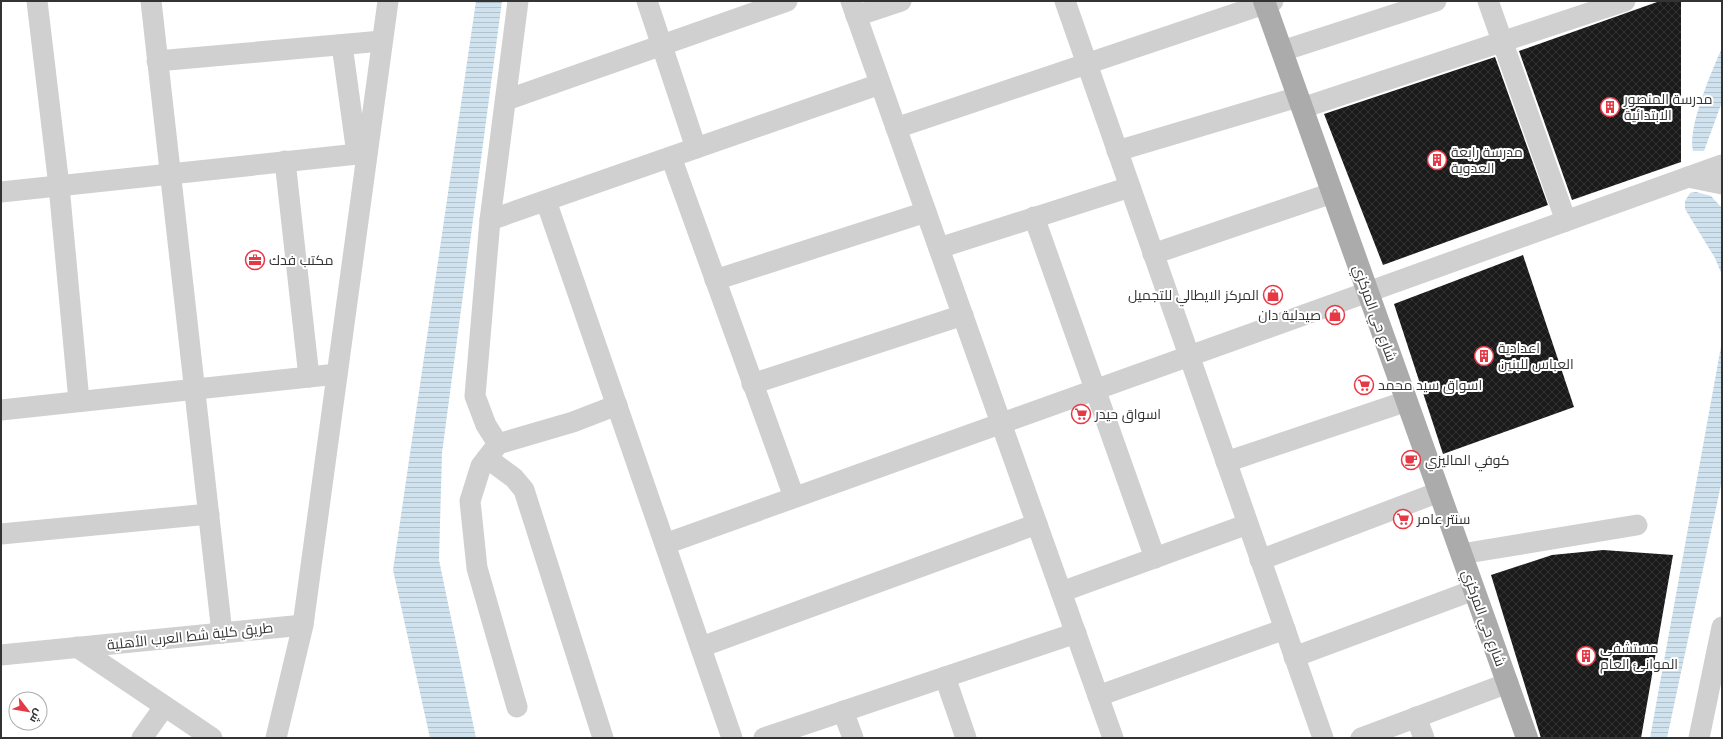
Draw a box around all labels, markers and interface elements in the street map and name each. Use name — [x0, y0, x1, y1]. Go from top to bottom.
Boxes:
place label: مدرسة المنصور الابتدائية — [1623, 90, 1712, 124]
building icon: مدرسة المنصور الابتدائية — [1599, 96, 1621, 118]
place label: مدرسة رابعة العدوية — [1451, 143, 1523, 177]
building icon: مدرسة رابعة العدوية — [1426, 149, 1448, 171]
office icon: مكتب فدك — [244, 249, 266, 271]
place label: مكتب فدك — [269, 251, 333, 269]
street label: شارع حي المركزي — [1346, 262, 1401, 365]
shop icon: المركز الايطالي للتجميل — [1262, 284, 1284, 306]
place label: المركز الايطالي للتجميل — [1128, 286, 1259, 307]
shop icon: صيدلية دان — [1324, 304, 1346, 326]
place label: صيدلية دان — [1258, 306, 1321, 324]
place label: اعدادية العباس للبنين — [1498, 339, 1574, 373]
building icon: اعدادية العباس للبنين — [1473, 345, 1495, 367]
supermarket icon: اسواق سيد محمد — [1353, 374, 1375, 396]
place label: اسواق سيد محمد — [1378, 376, 1482, 394]
supermarket icon: اسواق حيدر — [1070, 403, 1092, 425]
place label: اسواق حيدر — [1094, 405, 1161, 423]
cafe icon: كوفي الماليزي — [1400, 449, 1422, 471]
place label: كوفي الماليزي — [1425, 451, 1510, 472]
supermarket icon: سنتر عامر — [1392, 508, 1414, 530]
place label: سنتر عامر — [1416, 510, 1470, 528]
street label: شارع حي المركزي — [1455, 567, 1510, 670]
street label: طريق كلية شط العرب الأهلية — [106, 618, 274, 654]
place label: مستشفى الموانئ العام — [1600, 639, 1678, 674]
building icon: مستشفى الموانئ العام — [1575, 645, 1597, 667]
north arrow — [8, 691, 48, 731]
text: ش — [27, 706, 46, 726]

